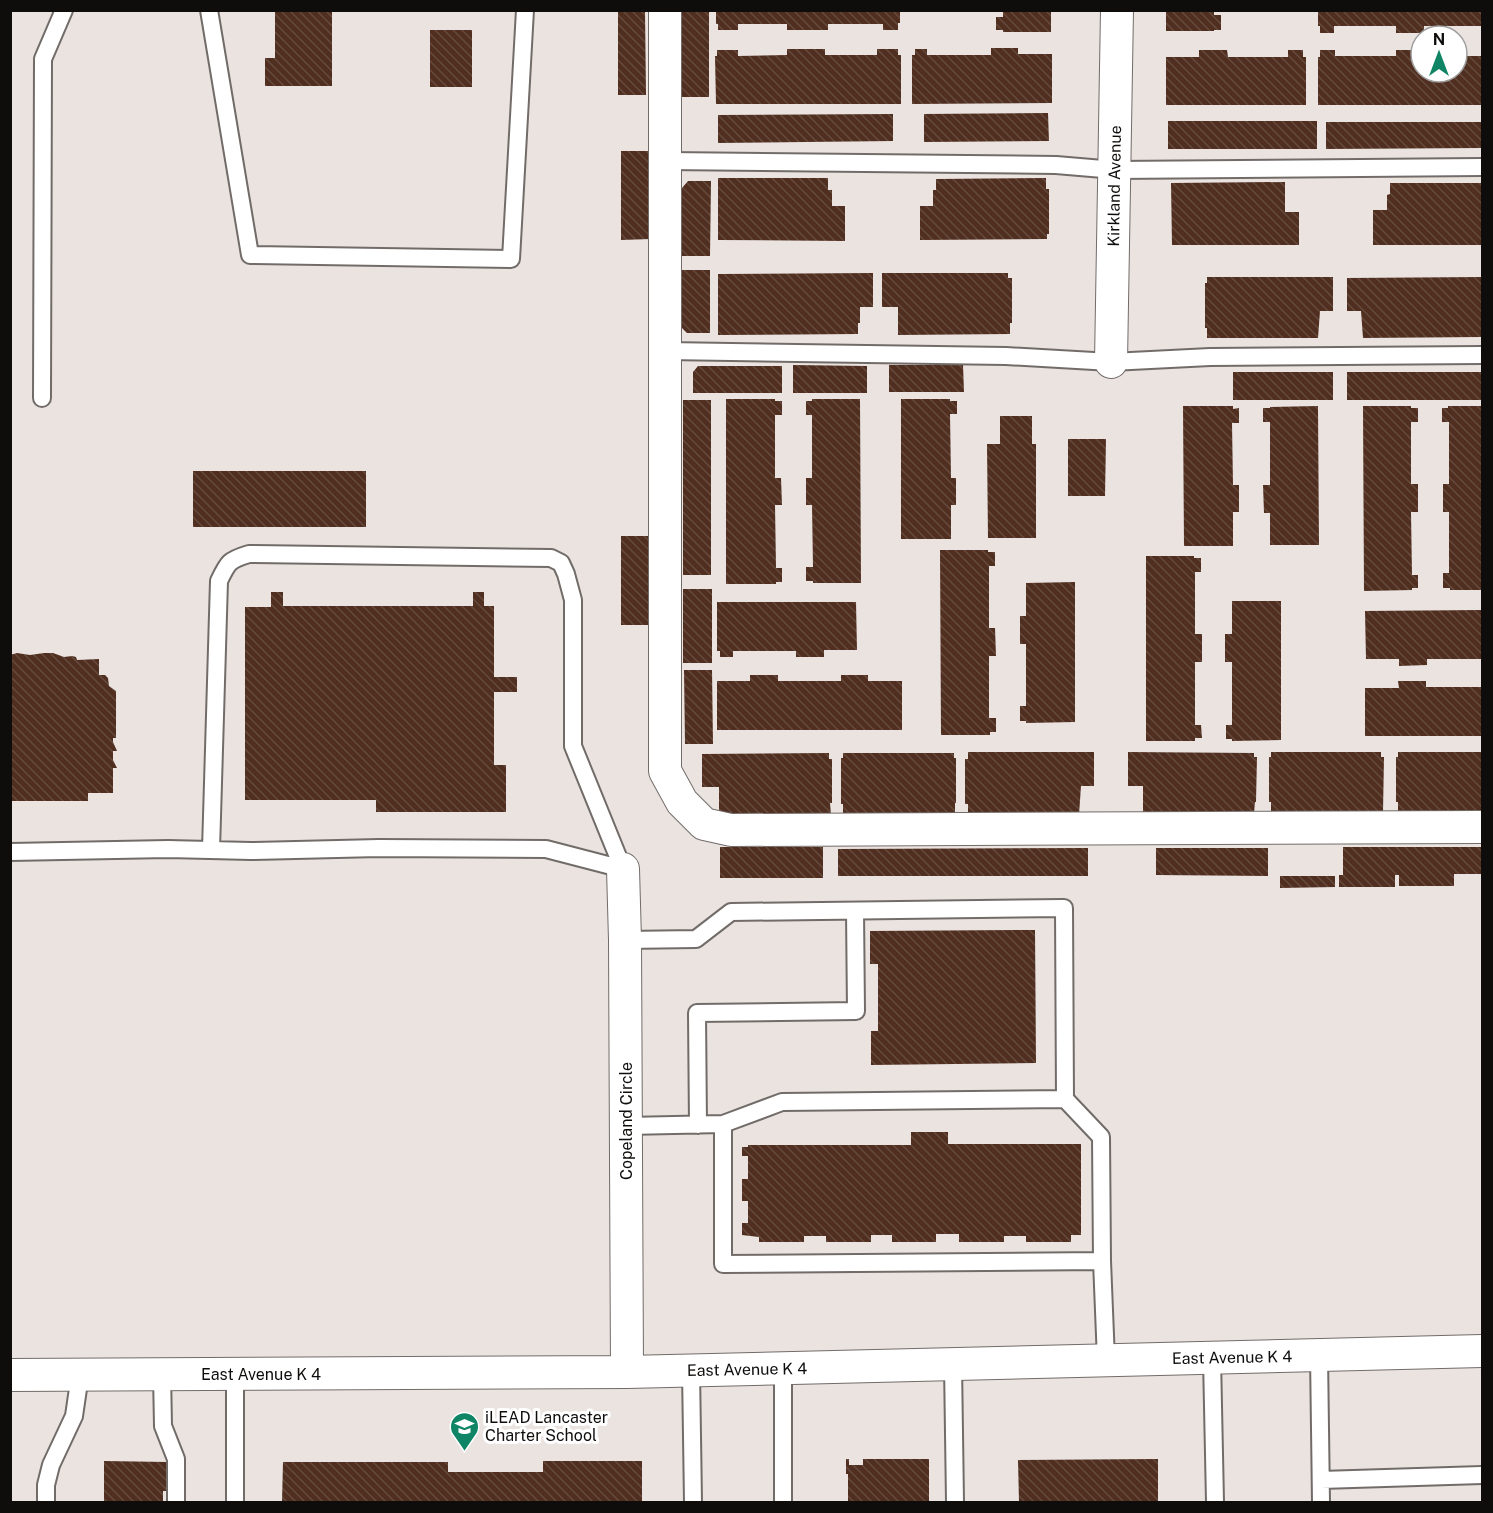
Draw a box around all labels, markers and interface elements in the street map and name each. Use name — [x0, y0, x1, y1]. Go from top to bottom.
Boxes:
north arrow — [1409, 24, 1469, 84]
text: N — [1433, 30, 1445, 49]
street label: Kirkland Avenue — [1104, 125, 1125, 247]
street label: Copeland Circle — [617, 1062, 636, 1180]
street label: East Avenue K 4 — [1172, 1347, 1292, 1368]
street label: East Avenue K 4 — [687, 1359, 807, 1380]
street label: East Avenue K 4 — [201, 1365, 321, 1384]
place label: iLEAD Lancaster Charter School — [485, 1408, 608, 1445]
school or university icon: iLEAD Lancaster Charter School — [448, 1410, 480, 1452]

